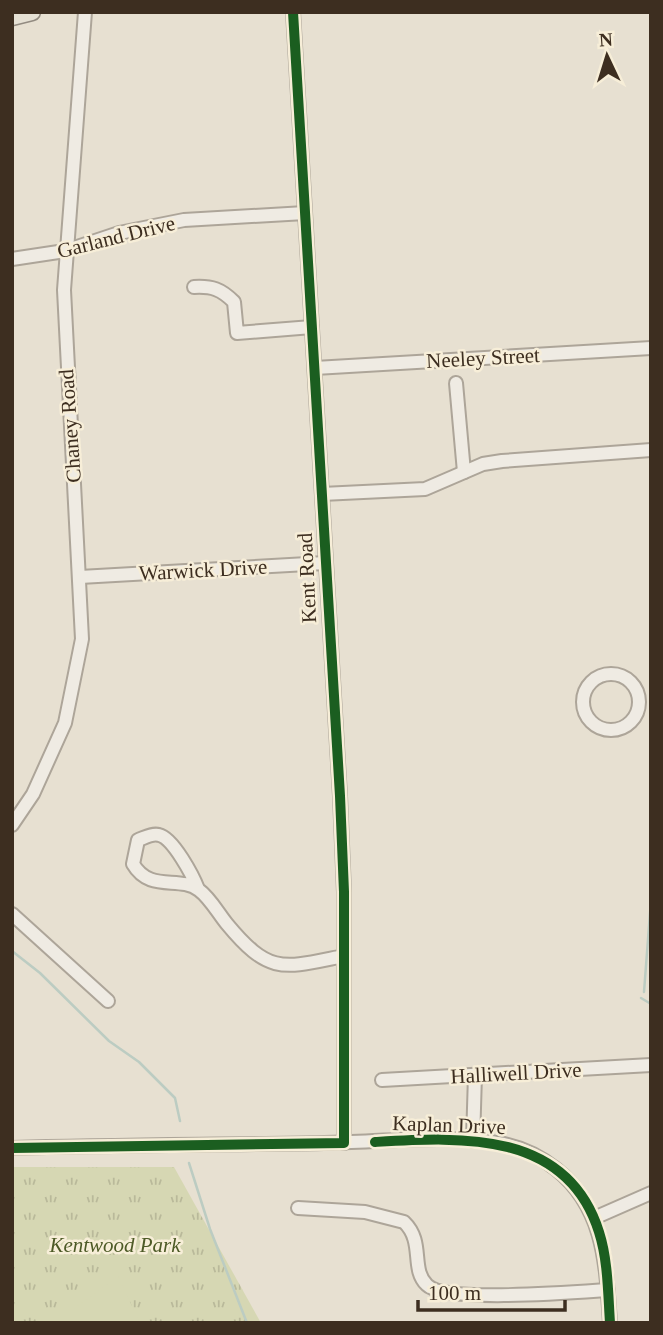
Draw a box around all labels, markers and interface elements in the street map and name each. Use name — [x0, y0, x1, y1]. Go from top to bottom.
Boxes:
north arrow — [572, 21, 642, 91]
text: N — [598, 29, 614, 50]
street label: Garland Drive — [55, 211, 177, 263]
street label: Neeley Street — [426, 343, 541, 373]
street label: Chaney Road — [54, 368, 86, 484]
street label: Kent Road — [293, 532, 321, 624]
street label: Warwick Drive — [138, 555, 268, 585]
street label: Halliwell Drive — [450, 1058, 582, 1088]
street label: Kaplan Drive — [392, 1111, 506, 1139]
park label: Kentwood Park — [48, 1233, 181, 1257]
scale bar — [418, 1268, 565, 1312]
text: 100 m — [428, 1281, 481, 1305]

